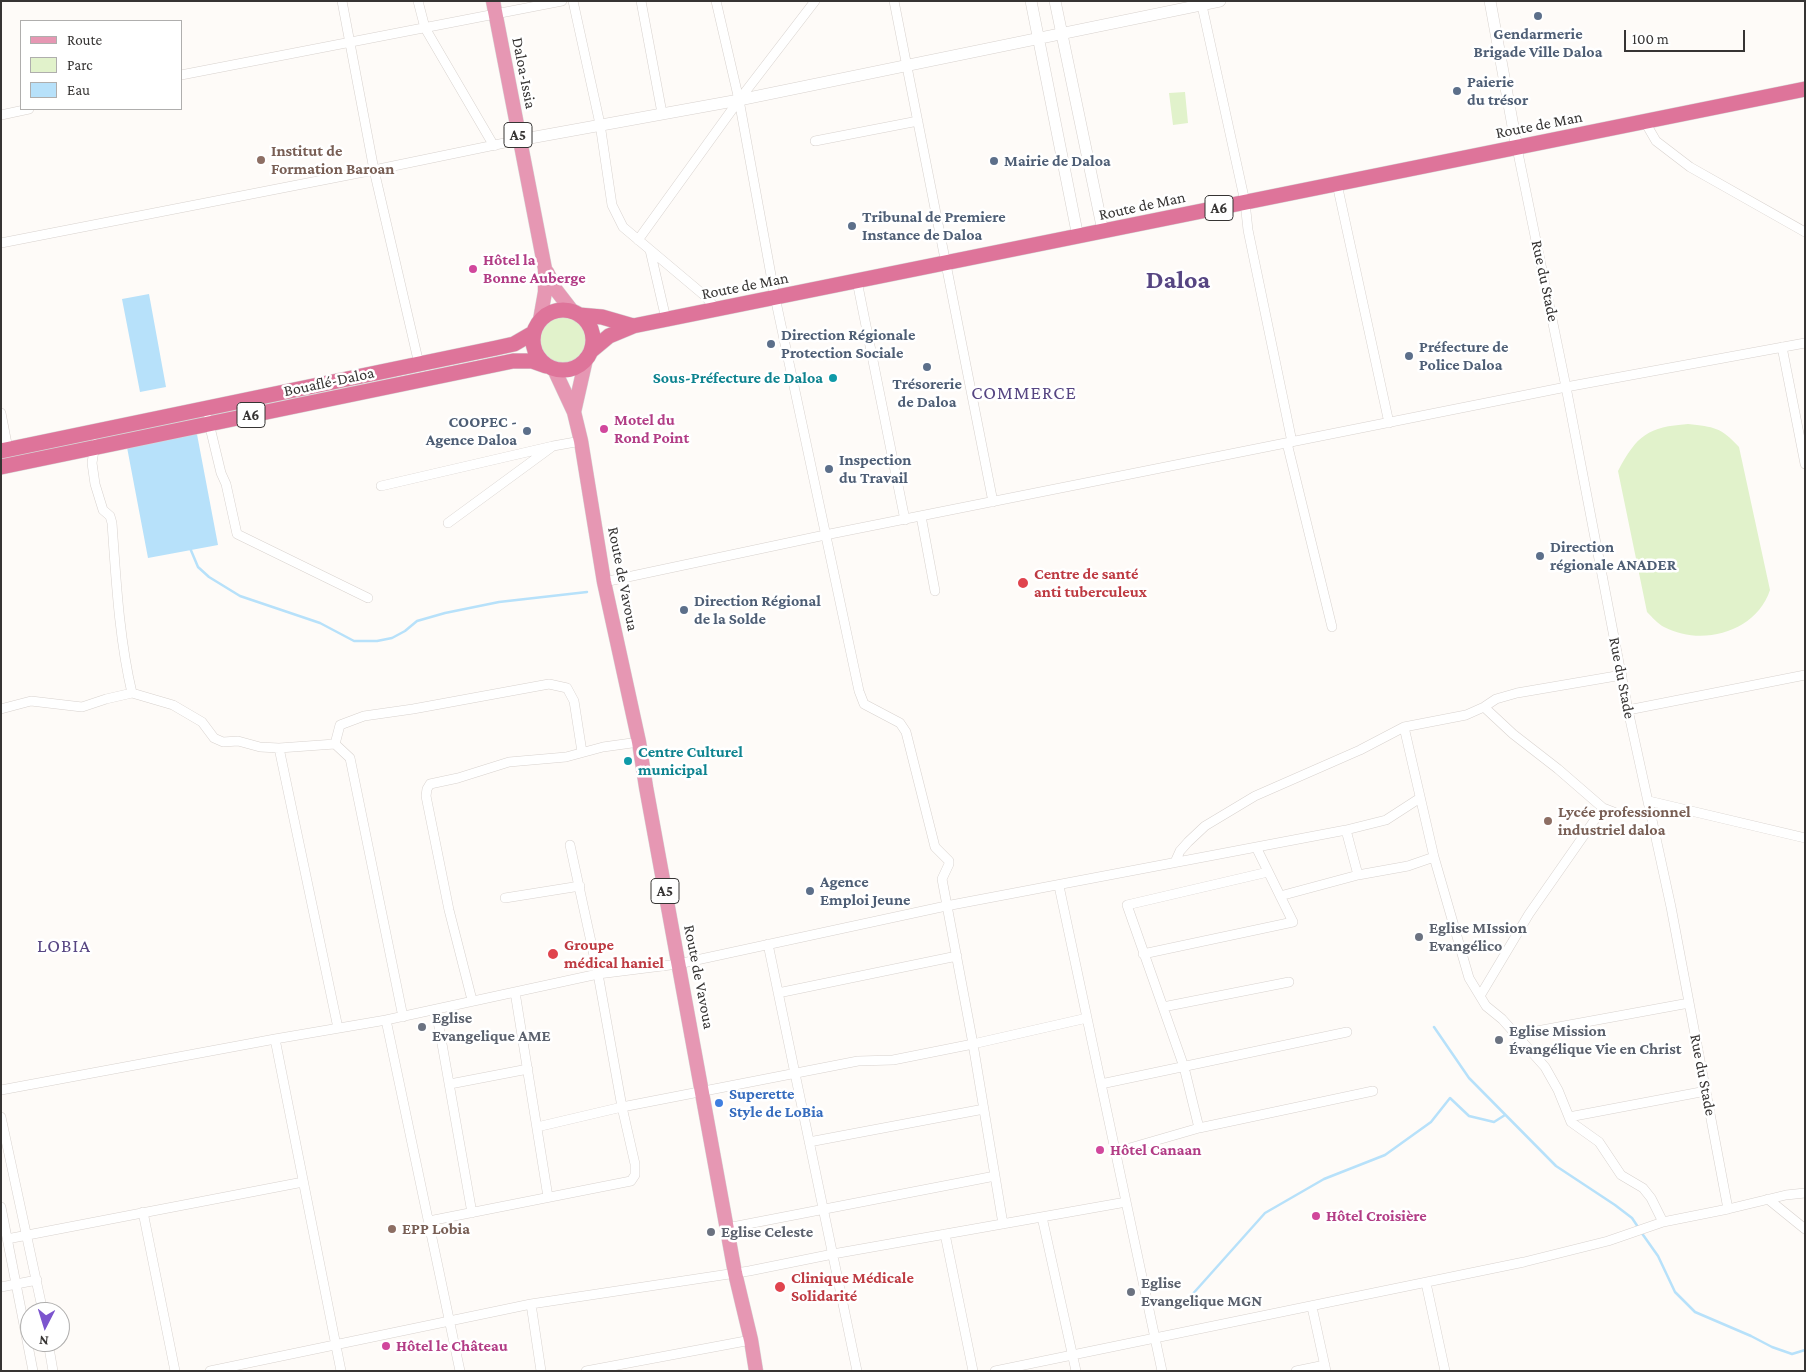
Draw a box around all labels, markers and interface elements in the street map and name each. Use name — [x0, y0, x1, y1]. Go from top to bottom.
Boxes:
marker: Gendarmerie Brigade Ville Daloa — [1532, 10, 1544, 22]
legend — [20, 20, 182, 110]
scale bar — [1626, 20, 1747, 52]
place label: Gendarmerie Brigade Ville Daloa — [1474, 24, 1602, 62]
text: 100 m — [1632, 31, 1669, 47]
text: Route — [67, 32, 102, 48]
street label: Daloa-Issia — [508, 36, 540, 110]
text: Parc — [67, 57, 93, 73]
place label: Paierie du trésor — [1467, 72, 1528, 110]
text: Eau — [67, 82, 90, 98]
marker: Paierie du trésor — [1451, 85, 1463, 97]
street label: Route de Man — [1494, 107, 1584, 143]
road number: A5 — [504, 122, 532, 148]
place label: Institut de Formation Baroan — [271, 141, 394, 179]
place label: Mairie de Daloa — [1004, 151, 1111, 171]
marker: Institut de Formation Baroan — [255, 154, 267, 166]
marker: Mairie de Daloa — [988, 155, 1000, 167]
street label: Route de Man — [1097, 187, 1187, 225]
road number: A6 — [1205, 196, 1233, 220]
place label: Tribunal de Premiere Instance de Daloa — [862, 207, 1006, 245]
marker: Tribunal de Premiere Instance de Daloa — [846, 220, 858, 232]
street label: Rue du Stade — [1527, 239, 1563, 323]
place label: Hôtel la Bonne Auberge — [483, 250, 586, 288]
marker: Hôtel la Bonne Auberge — [467, 263, 479, 275]
district label: Daloa — [1146, 264, 1210, 296]
street label: Route de Man — [700, 268, 790, 304]
place label: Direction Régionale Protection Sociale — [781, 325, 915, 363]
place label: Préfecture de Police Daloa — [1419, 337, 1509, 375]
marker: Direction Régionale Protection Sociale — [765, 338, 777, 350]
marker: Préfecture de Police Daloa — [1403, 350, 1415, 362]
marker: Trésorerie de Daloa — [921, 361, 933, 373]
street label: Bouaflé-Daloa — [282, 363, 376, 401]
place label: Sous-Préfecture de Daloa — [653, 368, 823, 388]
marker: Sous-Préfecture de Daloa — [827, 372, 839, 384]
place label: Trésorerie de Daloa — [892, 374, 962, 412]
district label: COMMERCE — [970, 382, 1078, 404]
road number: A6 — [237, 402, 265, 428]
place label: Motel du Rond Point — [614, 410, 689, 448]
place label: COOPEC - Agence Daloa — [426, 412, 517, 450]
marker: Motel du Rond Point — [598, 423, 610, 435]
marker: COOPEC - Agence Daloa — [521, 425, 533, 437]
place label: Inspection du Travail — [839, 450, 911, 488]
marker: Inspection du Travail — [823, 463, 835, 475]
street label: Route de Vavoua — [604, 525, 642, 633]
place label: Direction régionale ANADER — [1550, 537, 1676, 575]
marker: Direction régionale ANADER — [1534, 550, 1546, 562]
place label: Centre de santé anti tuberculeux — [1034, 564, 1147, 602]
marker: Centre de santé anti tuberculeux — [1016, 576, 1030, 590]
place label: Direction Régional de la Solde — [694, 591, 821, 629]
marker: Direction Régional de la Solde — [678, 604, 690, 616]
street label: Rue du Stade — [1605, 636, 1639, 720]
place label: Centre Culturel municipal — [638, 742, 743, 780]
marker: Centre Culturel municipal — [622, 755, 634, 767]
place label: Lycée professionnel industriel daloa — [1558, 802, 1691, 840]
marker: Lycée professionnel industriel daloa — [1542, 815, 1554, 827]
place label: Agence Emploi Jeune — [820, 872, 911, 910]
road number: A5 — [651, 878, 679, 904]
marker: Agence Emploi Jeune — [804, 885, 816, 897]
place label: Eglise MIssion Evangélico — [1429, 918, 1527, 956]
street label: Route de Vavoua — [680, 923, 718, 1031]
marker: Eglise MIssion Evangélico — [1413, 931, 1425, 943]
district label: LOBIA — [36, 935, 92, 957]
place label: Groupe médical haniel — [564, 935, 664, 973]
marker: Groupe médical haniel — [546, 947, 560, 961]
place label: Eglise Evangelique AME — [432, 1008, 551, 1046]
marker: Eglise Evangelique AME — [416, 1021, 428, 1033]
place label: Eglise Mission Évangélique Vie en Christ — [1509, 1021, 1681, 1059]
street label: Rue du Stade — [1686, 1033, 1720, 1117]
marker: Eglise Mission Évangélique Vie en Christ — [1493, 1034, 1505, 1046]
place label: Superette Style de LoBia — [729, 1084, 824, 1122]
marker: Superette Style de LoBia — [713, 1097, 725, 1109]
place label: Hôtel Canaan — [1110, 1140, 1201, 1160]
marker: Hôtel Canaan — [1094, 1144, 1106, 1156]
place label: Hôtel Croisière — [1326, 1206, 1427, 1226]
marker: Hôtel Croisière — [1310, 1210, 1322, 1222]
place label: EPP Lobia — [402, 1219, 470, 1239]
place label: Eglise Celeste — [721, 1222, 813, 1242]
marker: EPP Lobia — [386, 1223, 398, 1235]
marker: Eglise Celeste — [705, 1226, 717, 1238]
place label: Clinique Médicale Solidarité — [791, 1268, 914, 1306]
place label: Eglise Evangelique MGN — [1141, 1273, 1262, 1311]
marker: Clinique Médicale Solidarité — [773, 1280, 787, 1294]
marker: Eglise Evangelique MGN — [1125, 1286, 1137, 1298]
north arrow — [20, 1302, 70, 1352]
text: N — [38, 1333, 49, 1349]
place label: Hôtel le Château — [396, 1336, 508, 1356]
marker: Hôtel le Château — [380, 1340, 392, 1352]

